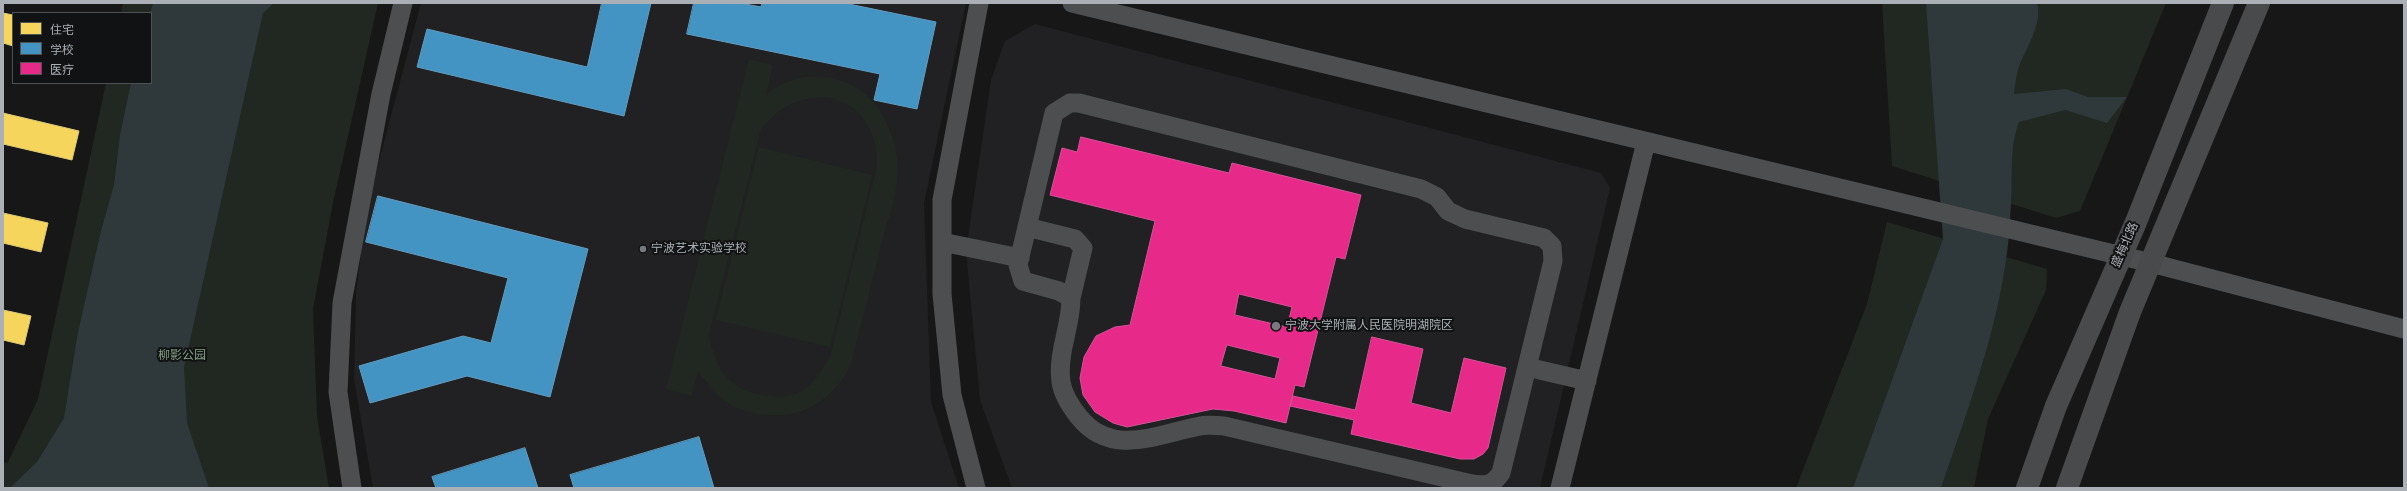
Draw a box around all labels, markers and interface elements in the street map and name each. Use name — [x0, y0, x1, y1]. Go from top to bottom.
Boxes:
legend — [12, 12, 152, 84]
text: 住宅 — [50, 23, 74, 37]
text: 学校 — [50, 43, 74, 57]
text: 医疗 — [50, 63, 74, 77]
street label: 盛梅北路 — [2109, 220, 2141, 270]
place label: 宁波艺术实验学校 — [651, 242, 747, 256]
marker: 宁波艺术实验学校 — [638, 244, 648, 254]
place label: 宁波大学附属人民医院明湖院区 — [1285, 319, 1453, 333]
marker: 宁波大学附属人民医院明湖院区 — [1270, 320, 1282, 332]
park label: 柳影公园 — [158, 349, 206, 363]

